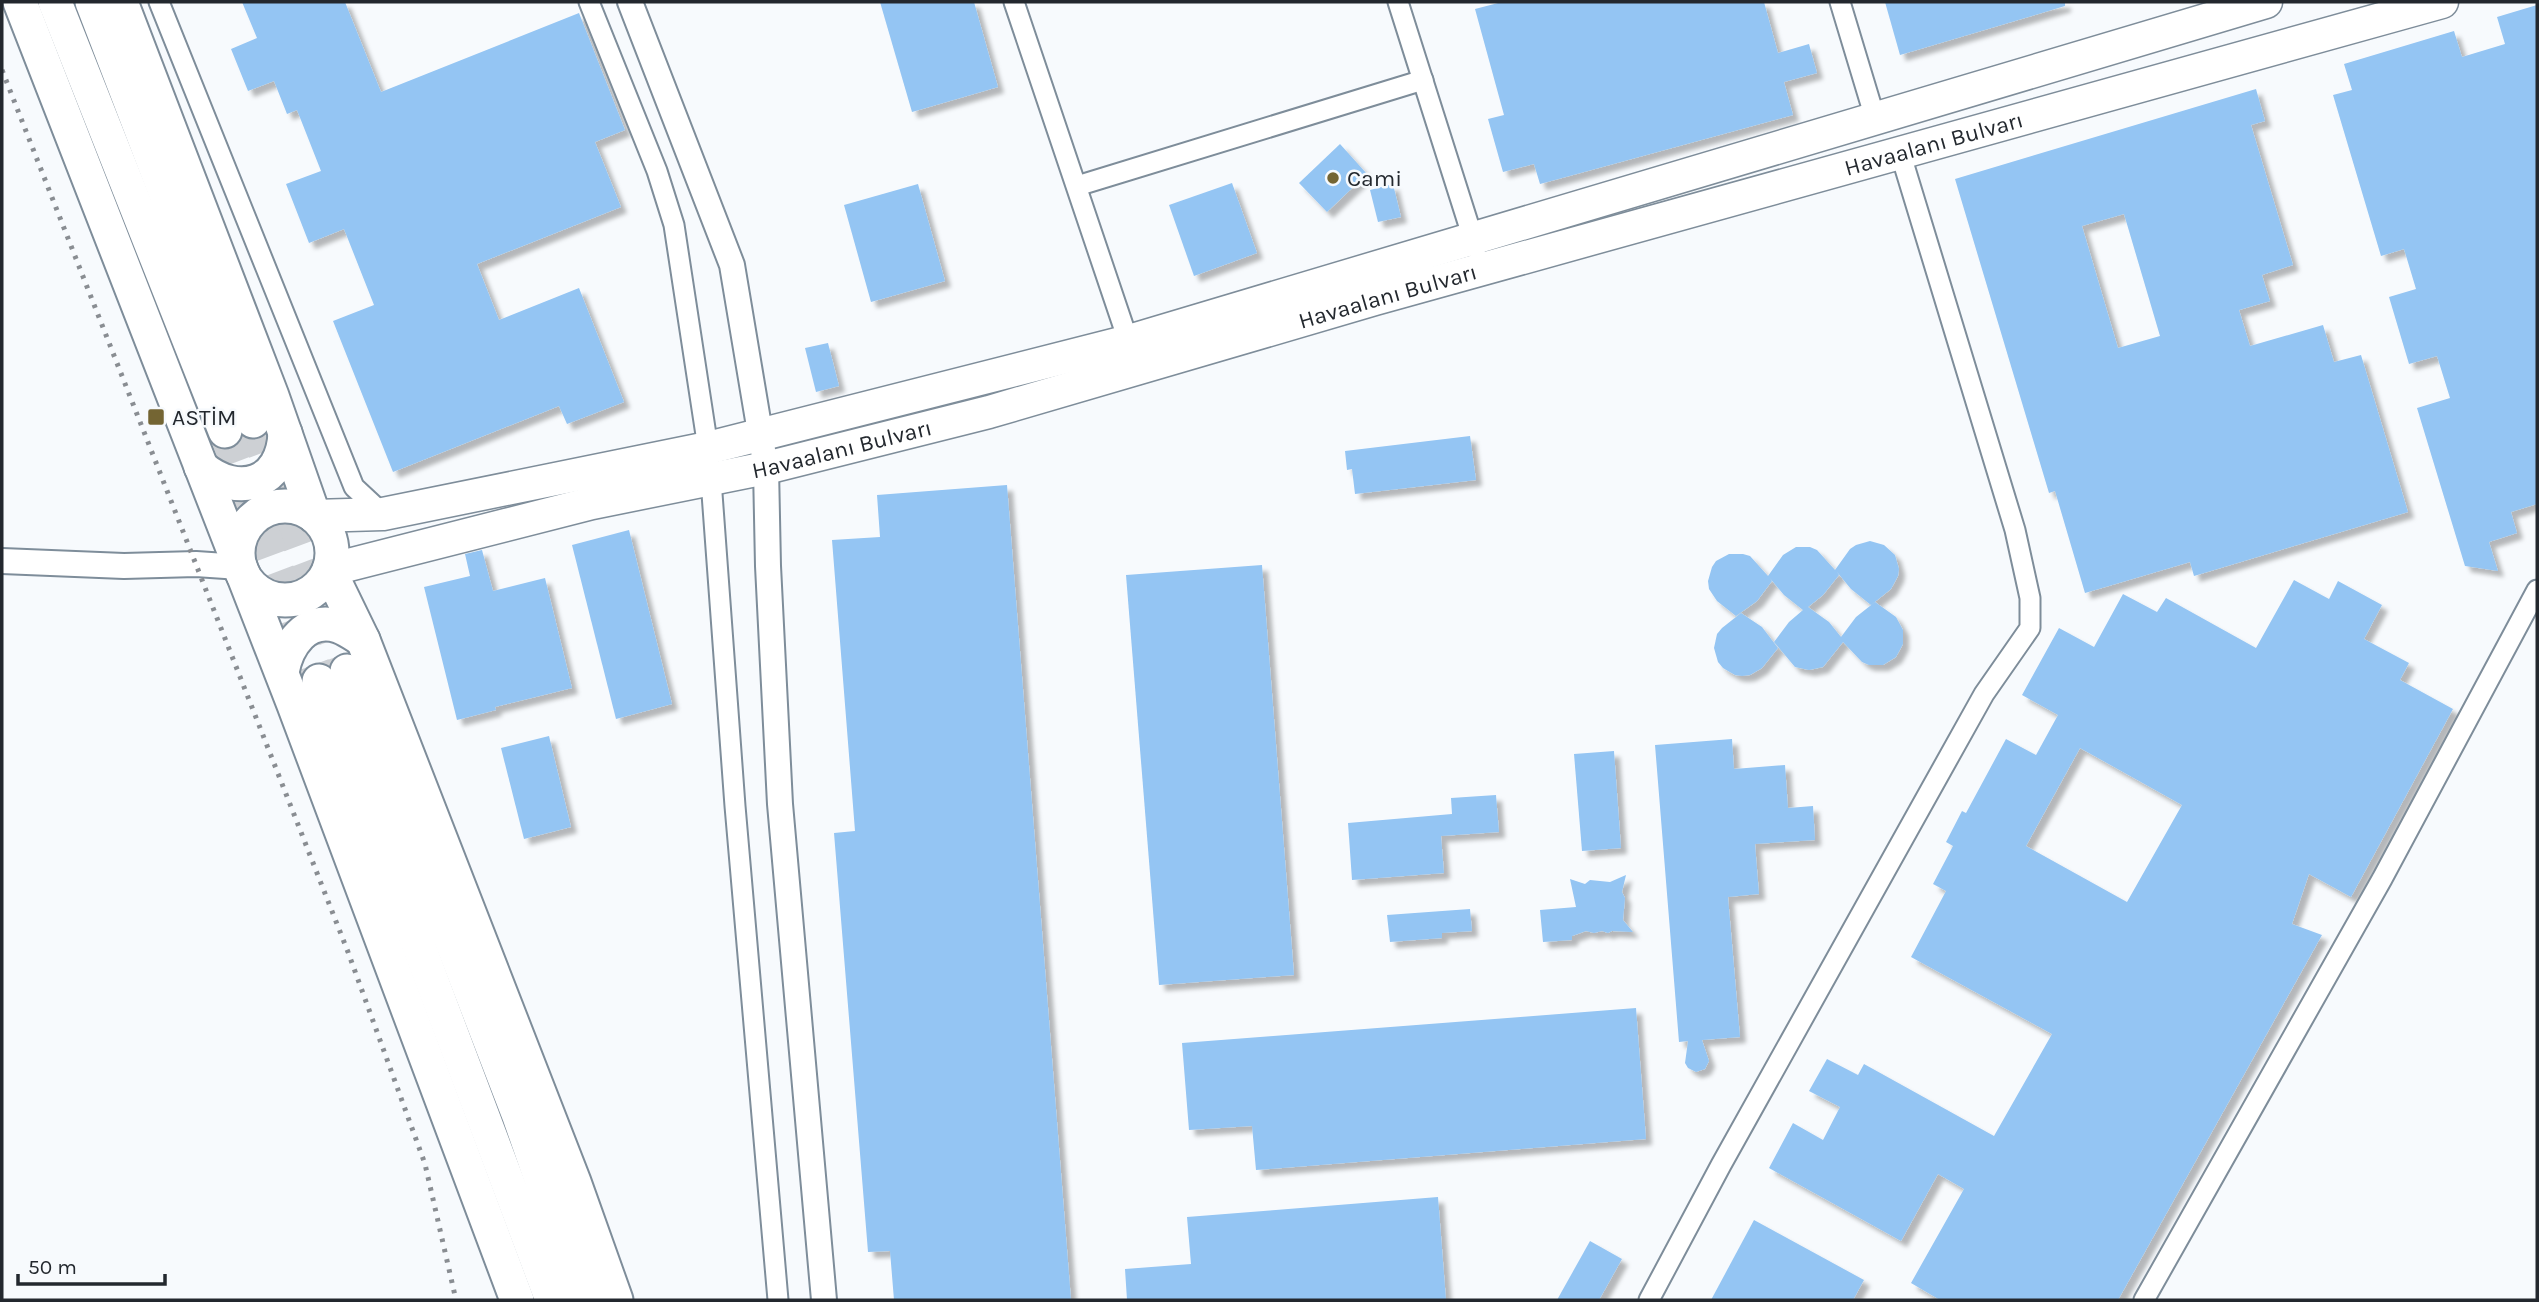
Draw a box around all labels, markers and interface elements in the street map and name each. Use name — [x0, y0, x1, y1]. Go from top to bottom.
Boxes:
street label: Havaalanı Bulvarı — [1841, 106, 2026, 182]
place label: Cami — [1347, 165, 1402, 192]
marker: Cami — [1325, 170, 1341, 186]
street label: Havaalanı Bulvarı — [1295, 258, 1480, 335]
place label: ASTİM — [172, 404, 237, 431]
marker: ASTİM — [146, 407, 166, 427]
street label: Havaalanı Bulvarı — [750, 414, 935, 485]
scale bar — [18, 1242, 164, 1286]
text: 50 m — [28, 1255, 77, 1279]

